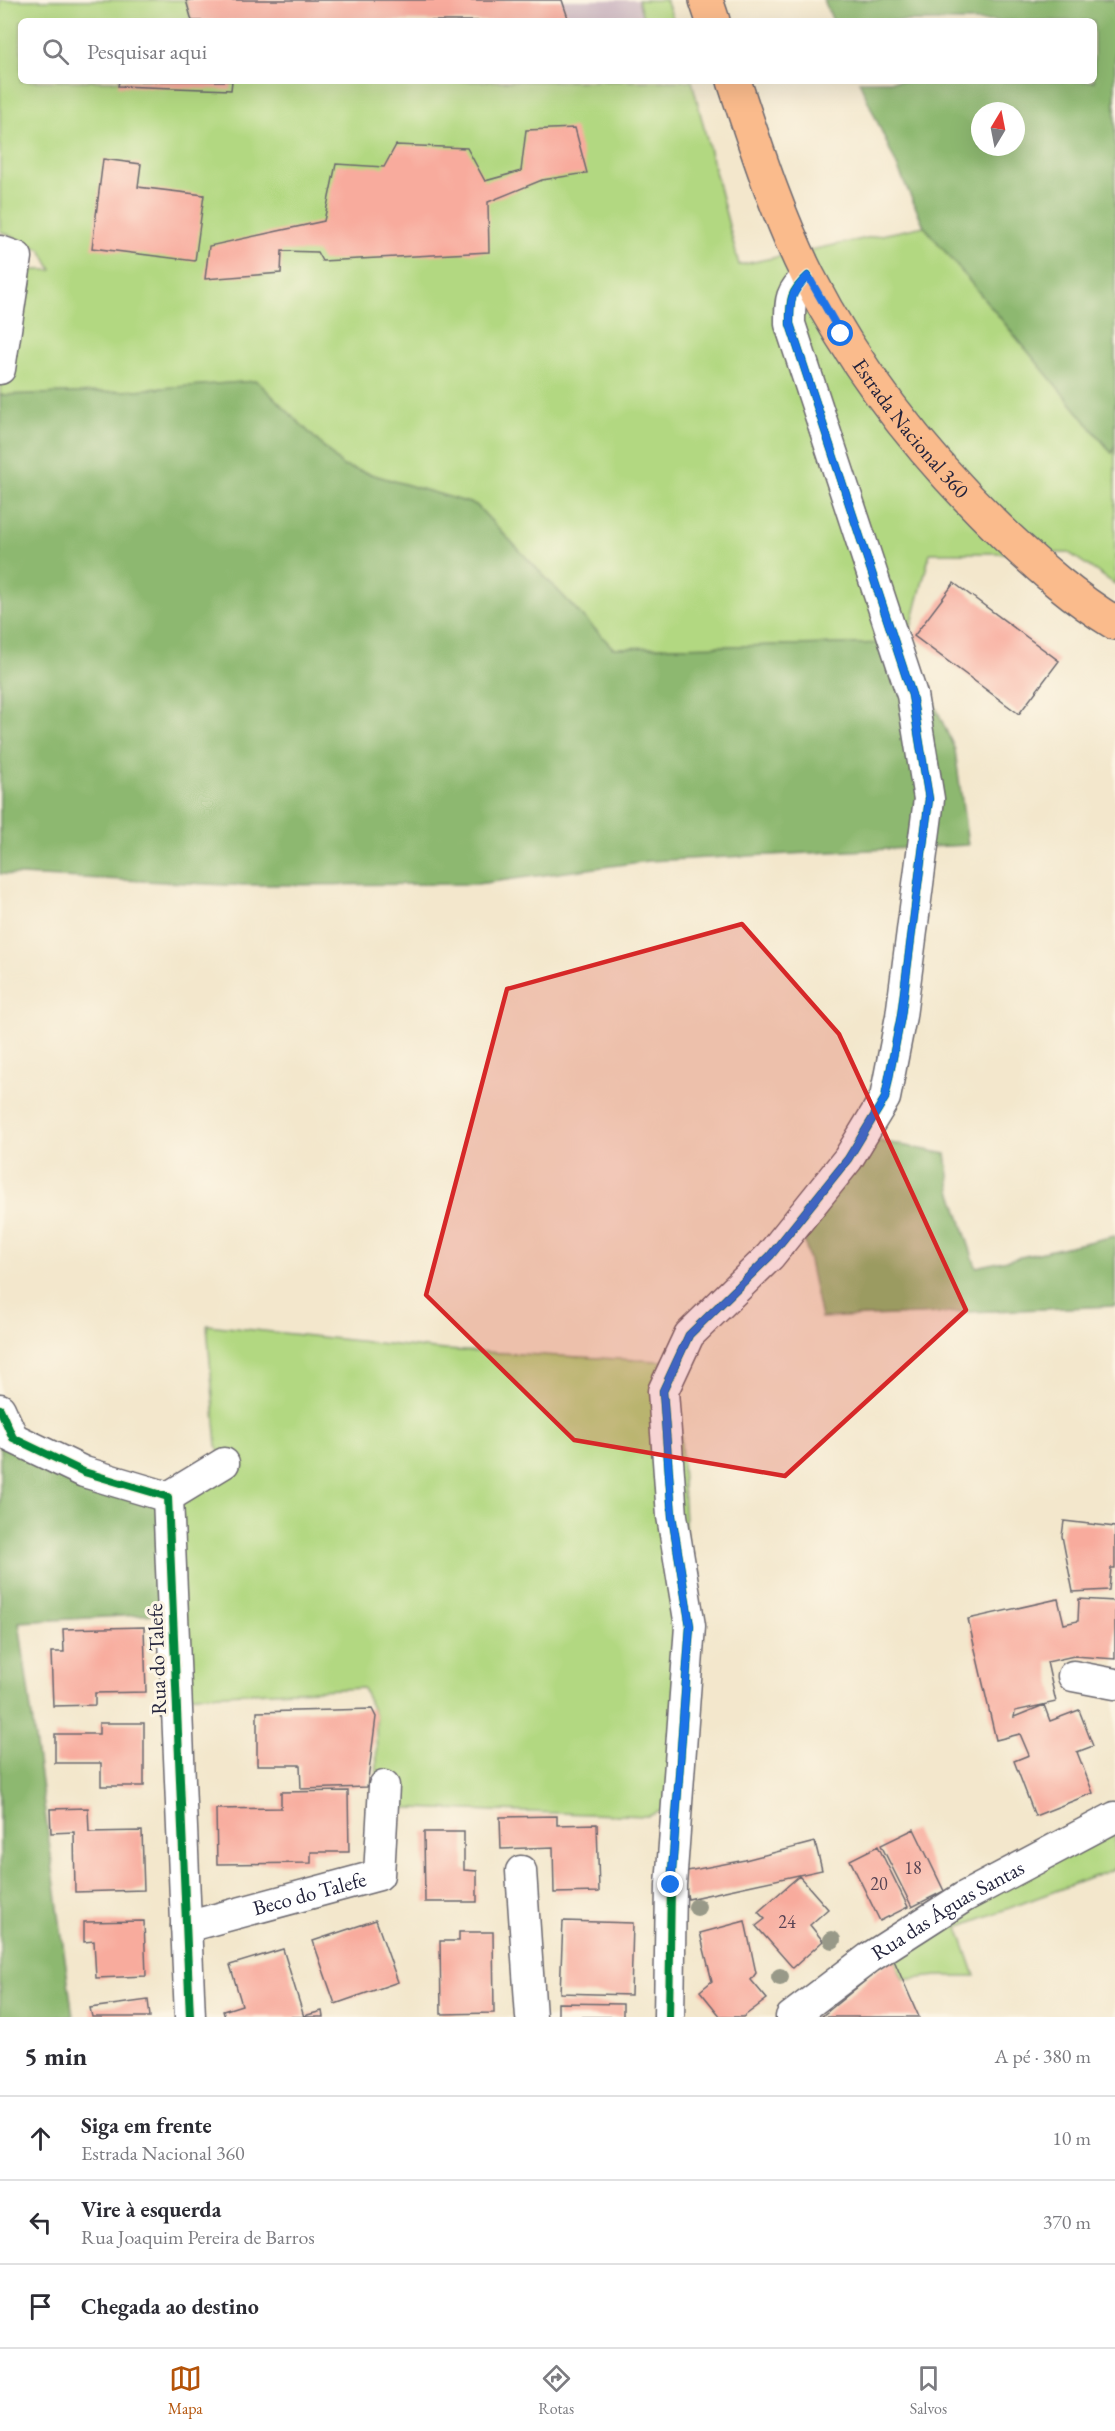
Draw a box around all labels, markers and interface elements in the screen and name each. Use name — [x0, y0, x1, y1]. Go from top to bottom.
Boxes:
search box — [18, 18, 1097, 84]
icon: search — [39, 35, 72, 68]
text: Pesquisar aqui — [87, 37, 207, 66]
north arrow — [971, 102, 1025, 156]
route start — [827, 320, 853, 346]
street label: Estrada Nacional 360 — [847, 353, 975, 504]
street label: Rua do Talefe — [141, 1603, 172, 1715]
street label: Rua das Águas Santas — [866, 1854, 1029, 1966]
house number: 18 — [904, 1856, 922, 1879]
street label: Beco do Talefe — [250, 1865, 369, 1921]
route end — [657, 1871, 683, 1897]
house number: 20 — [870, 1872, 888, 1895]
house number: 24 — [778, 1910, 796, 1933]
text: 5 min — [24, 2039, 87, 2073]
text: A pé · 380 m — [995, 2043, 1091, 2069]
text: Siga em frente — [81, 2111, 212, 2140]
icon: ahead — [24, 2122, 57, 2155]
text: 10 m — [1052, 2125, 1091, 2151]
text: Estrada Nacional 360 — [81, 2140, 245, 2166]
text: Vire à esquerda — [81, 2195, 221, 2224]
icon: left — [24, 2206, 57, 2239]
text: 370 m — [1043, 2209, 1091, 2235]
text: Rua Joaquim Pereira de Barros — [81, 2224, 315, 2250]
icon: arrive — [24, 2290, 57, 2323]
text: Chegada ao destino — [81, 2292, 259, 2321]
tab: Mapa — [168, 2362, 203, 2419]
tab: Rotas — [538, 2362, 574, 2419]
tab: Salvos — [910, 2362, 947, 2419]

